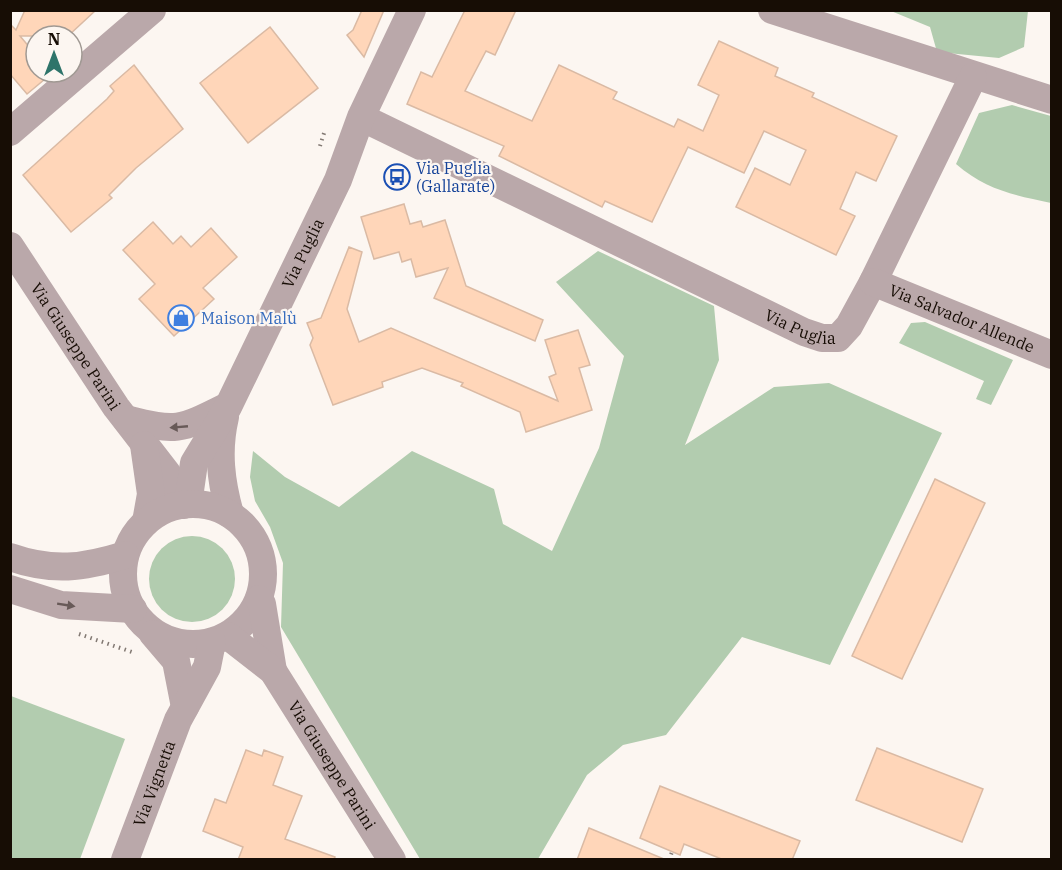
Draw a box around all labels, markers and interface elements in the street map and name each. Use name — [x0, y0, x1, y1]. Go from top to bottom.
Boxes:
north arrow — [24, 24, 84, 84]
text: N — [48, 29, 60, 49]
place label: Via Puglia (Gallarate) — [416, 158, 495, 196]
bus stop icon: Via Puglia (Gallarate) — [382, 162, 412, 192]
street label: Via Puglia — [277, 215, 328, 291]
street label: Via Giuseppe Parini — [27, 279, 125, 414]
street label: Via Salvador Allende — [886, 280, 1037, 357]
shop icon: Maison Malù — [166, 303, 196, 333]
street label: Via Puglia — [762, 305, 836, 348]
place label: Maison Malù — [201, 308, 297, 328]
one-way arrow — [169, 422, 188, 431]
one-way arrow — [57, 601, 76, 610]
street label: Via Giuseppe Parini — [284, 697, 380, 833]
street label: Via Vignetta — [129, 737, 180, 829]

